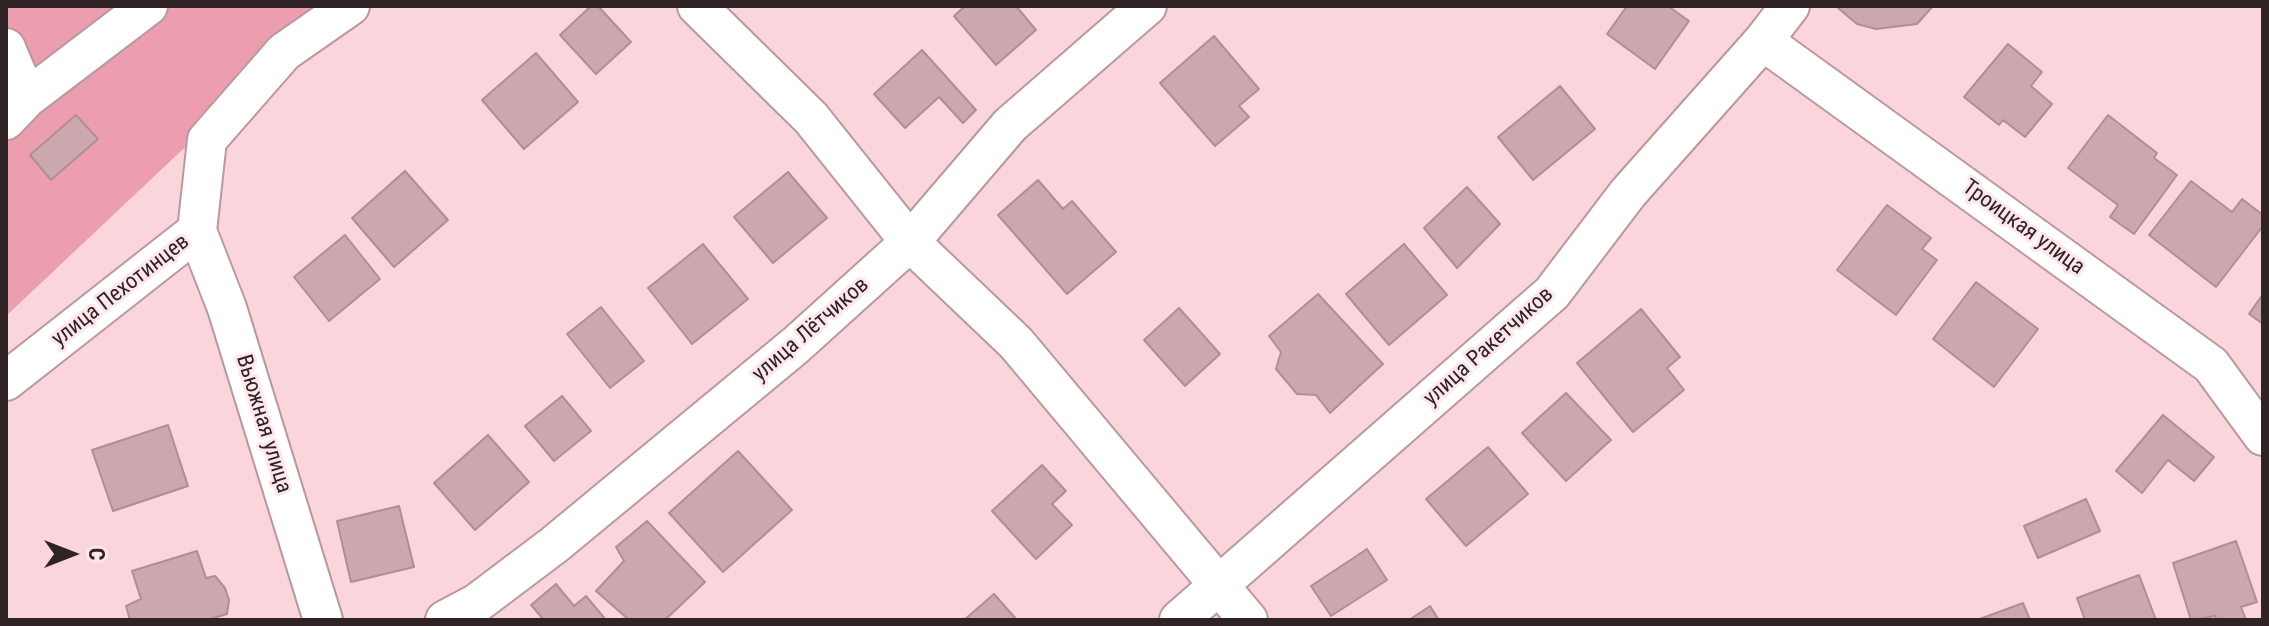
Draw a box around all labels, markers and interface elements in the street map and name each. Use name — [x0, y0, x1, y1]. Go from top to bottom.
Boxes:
street label: Троицкая улица — [1957, 175, 2089, 281]
street label: улица Пехотинцев — [47, 229, 195, 353]
street label: улица Лётчиков — [747, 272, 875, 388]
street label: улица Ракетчиков — [1419, 282, 1559, 412]
street label: Вьюжная улица — [229, 352, 297, 496]
north arrow — [32, 514, 112, 594]
text: С — [84, 548, 109, 560]

